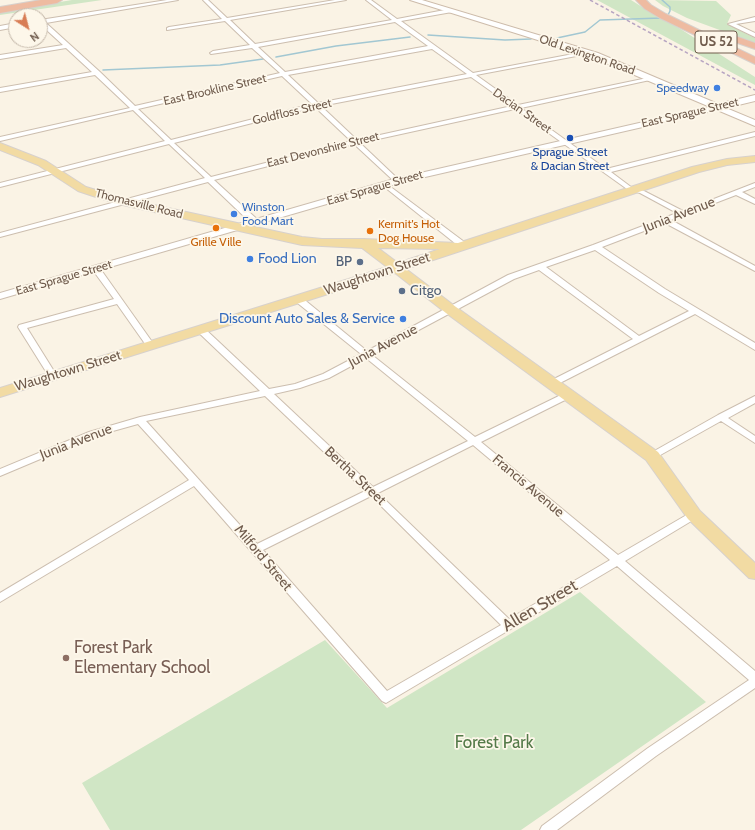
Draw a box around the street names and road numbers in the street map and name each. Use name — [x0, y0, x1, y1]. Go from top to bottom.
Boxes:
road number: US 52 — [695, 31, 737, 53]
street label: Old Lexington Road — [537, 32, 637, 78]
street label: East Brookline Street — [162, 71, 268, 109]
street label: Dacian Street — [490, 85, 554, 137]
street label: East Sprague Street — [640, 95, 740, 131]
street label: Goldfloss Street — [251, 96, 333, 128]
street label: East Devonshire Street — [265, 129, 381, 171]
street label: East Sprague Street — [325, 167, 425, 209]
street label: Thomasville Road — [94, 186, 184, 222]
street label: Junia Avenue — [641, 194, 717, 236]
street label: Waughtown Street — [322, 249, 432, 299]
street label: East Sprague Street — [14, 257, 114, 299]
street label: Junia Avenue — [346, 321, 420, 371]
street label: Waughtown Street — [13, 347, 123, 395]
street label: Junia Avenue — [38, 421, 114, 463]
street label: Bertha Street — [321, 443, 389, 509]
street label: Francis Avenue — [489, 451, 567, 521]
street label: Milford Street — [231, 522, 295, 594]
street label: Allen Street — [499, 576, 581, 636]

